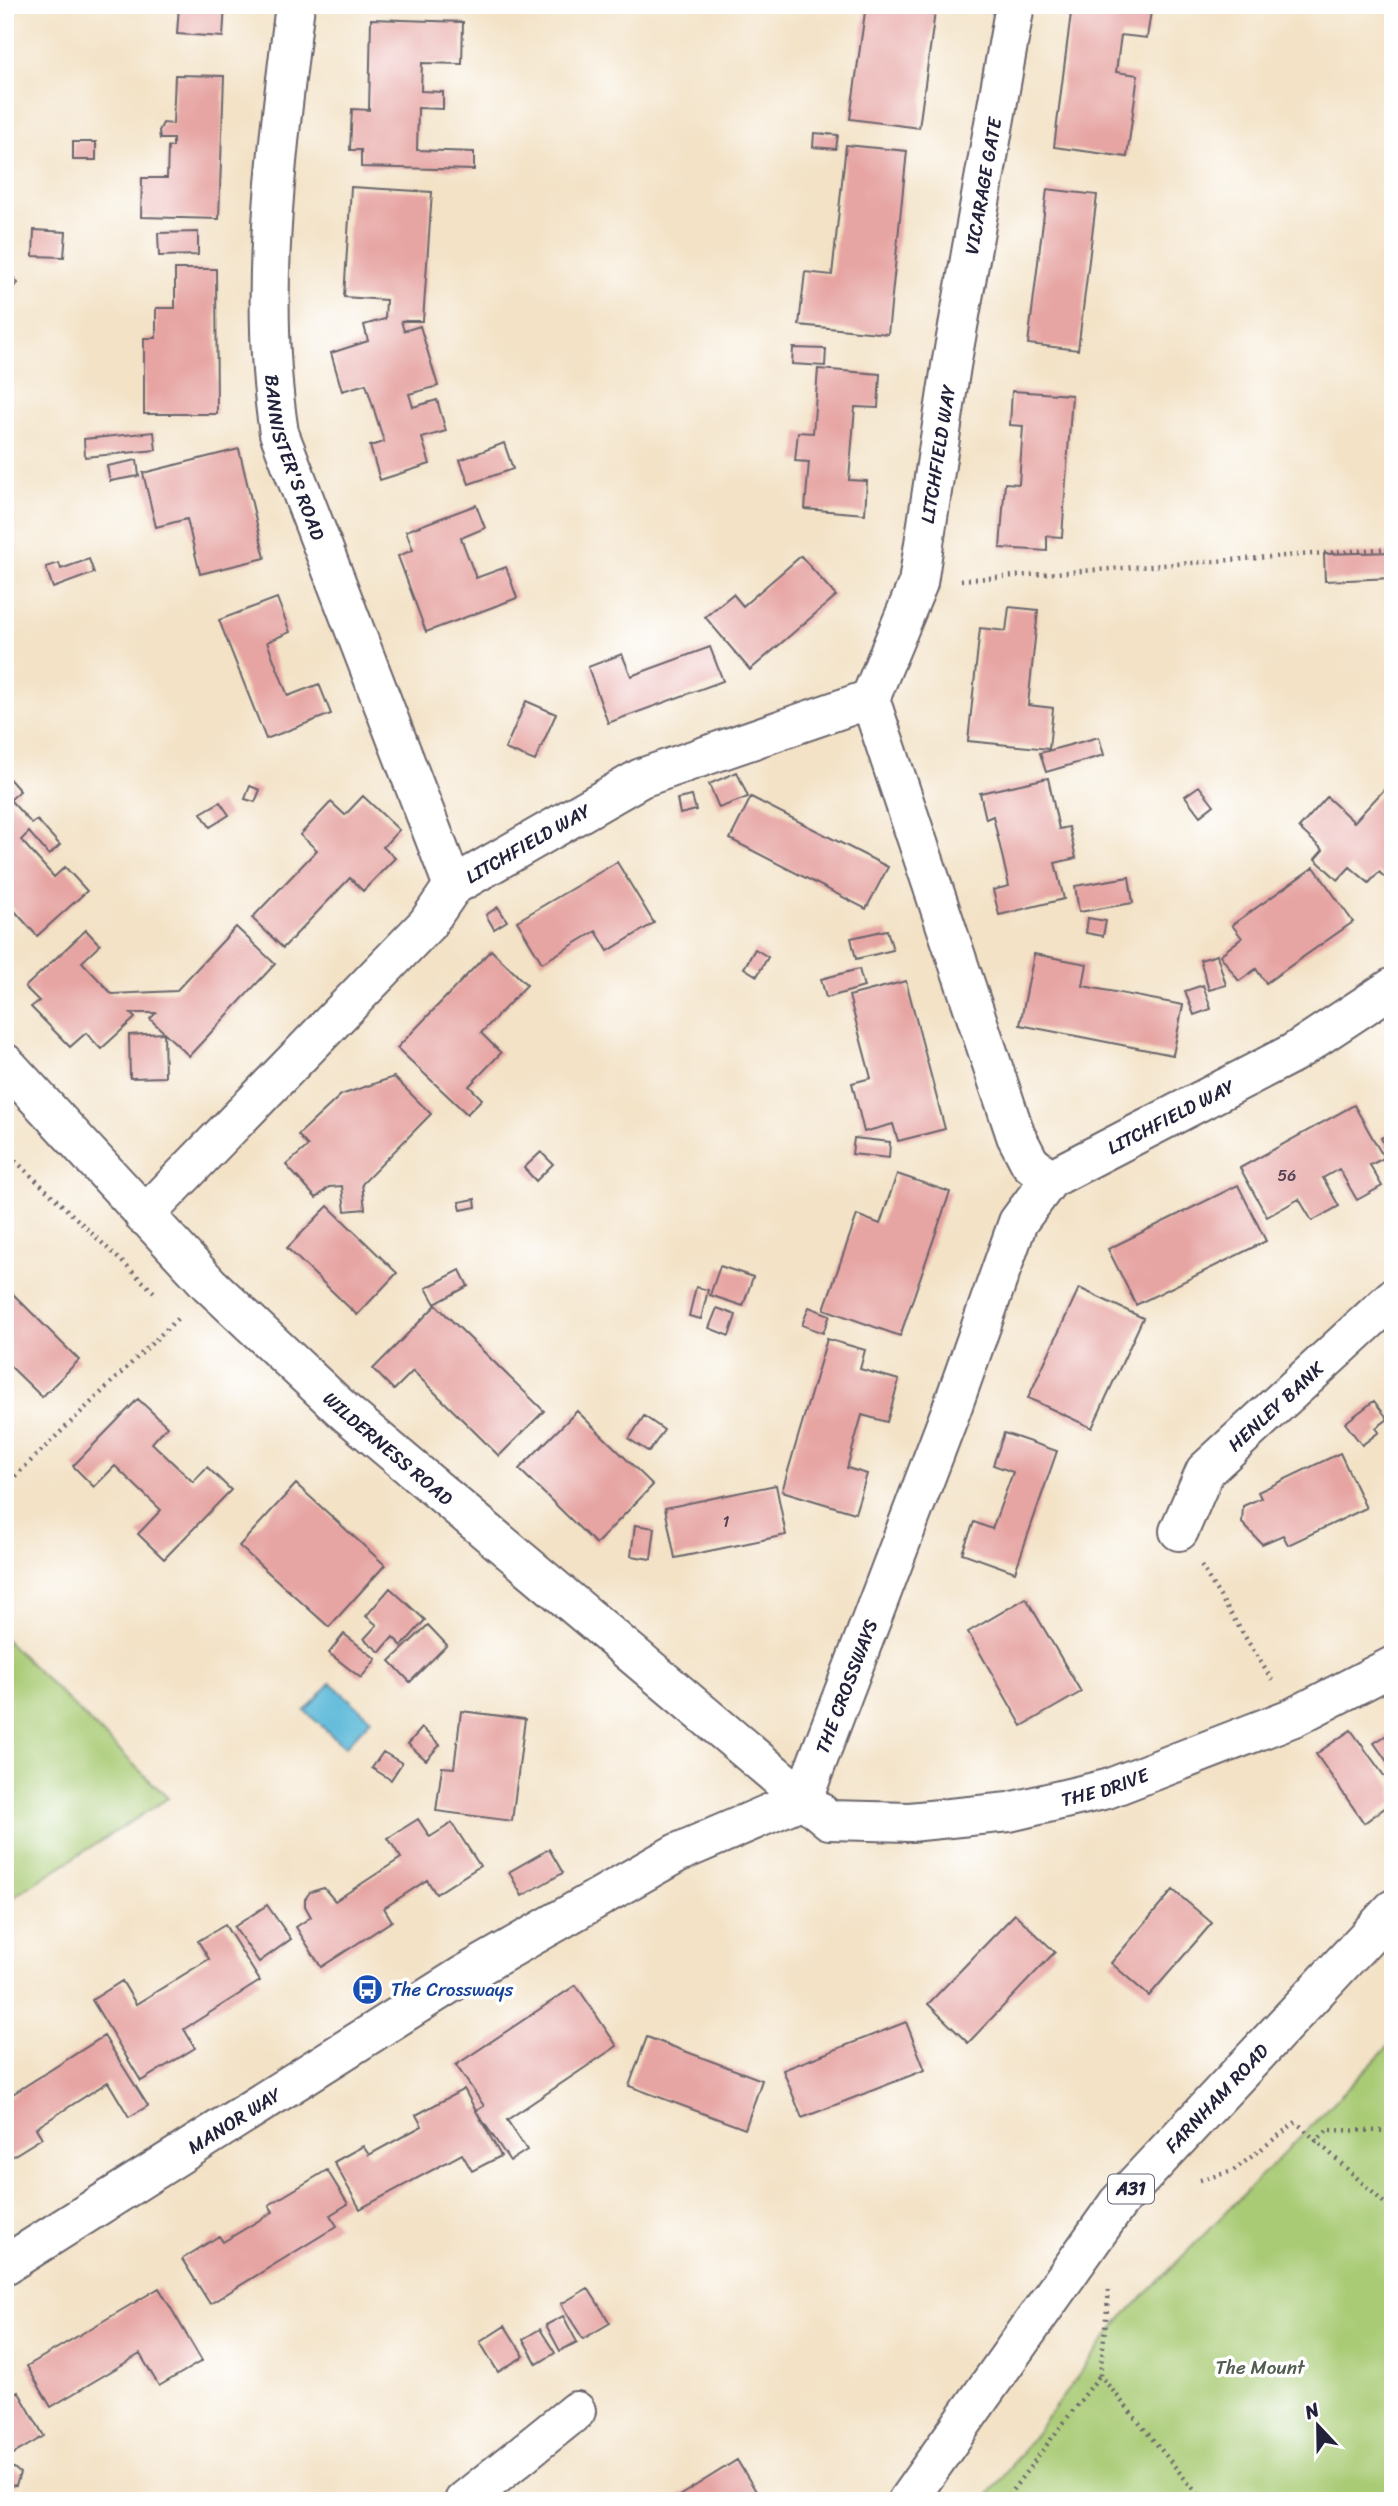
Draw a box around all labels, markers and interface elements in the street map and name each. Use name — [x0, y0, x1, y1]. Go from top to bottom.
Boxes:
street label: VICARAGE GATE — [955, 114, 1011, 257]
street label: BANNISTER'S ROAD — [256, 373, 335, 545]
street label: LITCHFIELD WAY — [911, 382, 965, 526]
street label: LITCHFIELD WAY — [459, 794, 597, 892]
street label: LITCHFIELD WAY — [1101, 1069, 1241, 1163]
house number: 56 — [1278, 1161, 1296, 1190]
street label: HENLEY BANK — [1219, 1352, 1332, 1460]
street label: WILDERNESS ROAD — [315, 1383, 462, 1514]
house number: 1 — [723, 1507, 730, 1536]
street label: THE CROSSWAYS — [805, 1614, 887, 1758]
street label: THE DRIVE — [1058, 1758, 1155, 1816]
bus stop icon: The Crossways — [351, 1972, 385, 2006]
place label: The Crossways — [391, 1973, 513, 2006]
street label: FARNHAM ROAD — [1156, 2035, 1277, 2161]
street label: MANOR WAY — [180, 2077, 289, 2162]
road number: A31 — [1108, 2174, 1154, 2204]
park label: The Mount — [1215, 2351, 1306, 2384]
north arrow — [1282, 2390, 1352, 2460]
text: N — [1299, 2393, 1325, 2429]

